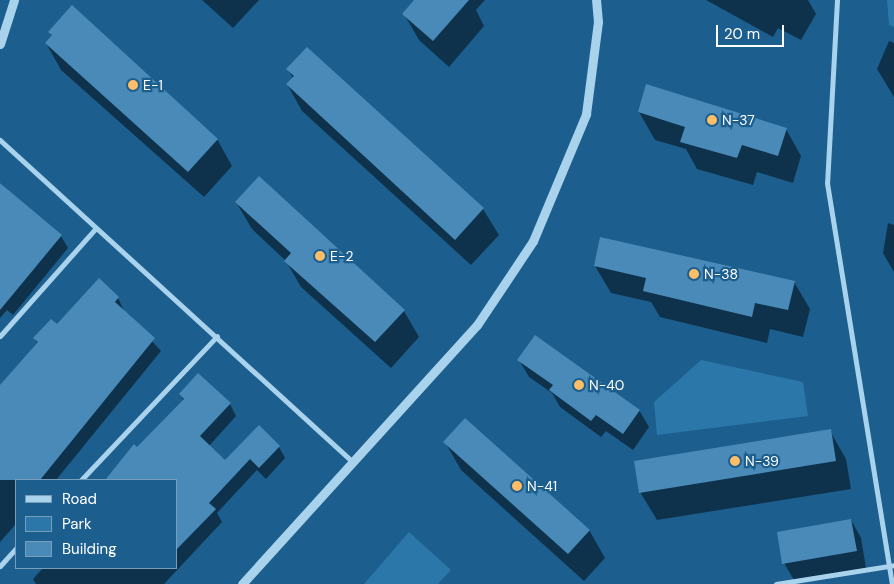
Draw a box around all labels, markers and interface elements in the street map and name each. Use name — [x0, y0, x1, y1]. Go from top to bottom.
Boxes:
scale bar — [719, 15, 786, 47]
text: 20 m — [724, 24, 760, 44]
place label: E-1 — [143, 77, 163, 93]
marker: E-1 — [127, 79, 139, 91]
place label: N-37 — [722, 112, 755, 128]
marker: N-37 — [706, 114, 718, 126]
place label: E-2 — [330, 248, 354, 264]
marker: E-2 — [314, 250, 326, 262]
place label: N-38 — [704, 266, 738, 282]
marker: N-38 — [688, 268, 700, 280]
place label: N-40 — [589, 377, 624, 393]
marker: N-40 — [573, 379, 585, 391]
place label: N-39 — [745, 453, 779, 469]
marker: N-39 — [729, 455, 741, 467]
place label: N-41 — [527, 478, 557, 494]
legend — [15, 479, 178, 569]
marker: N-41 — [511, 480, 523, 492]
text: Road — [62, 489, 97, 509]
text: Park — [62, 514, 92, 534]
text: Building — [62, 539, 117, 559]

